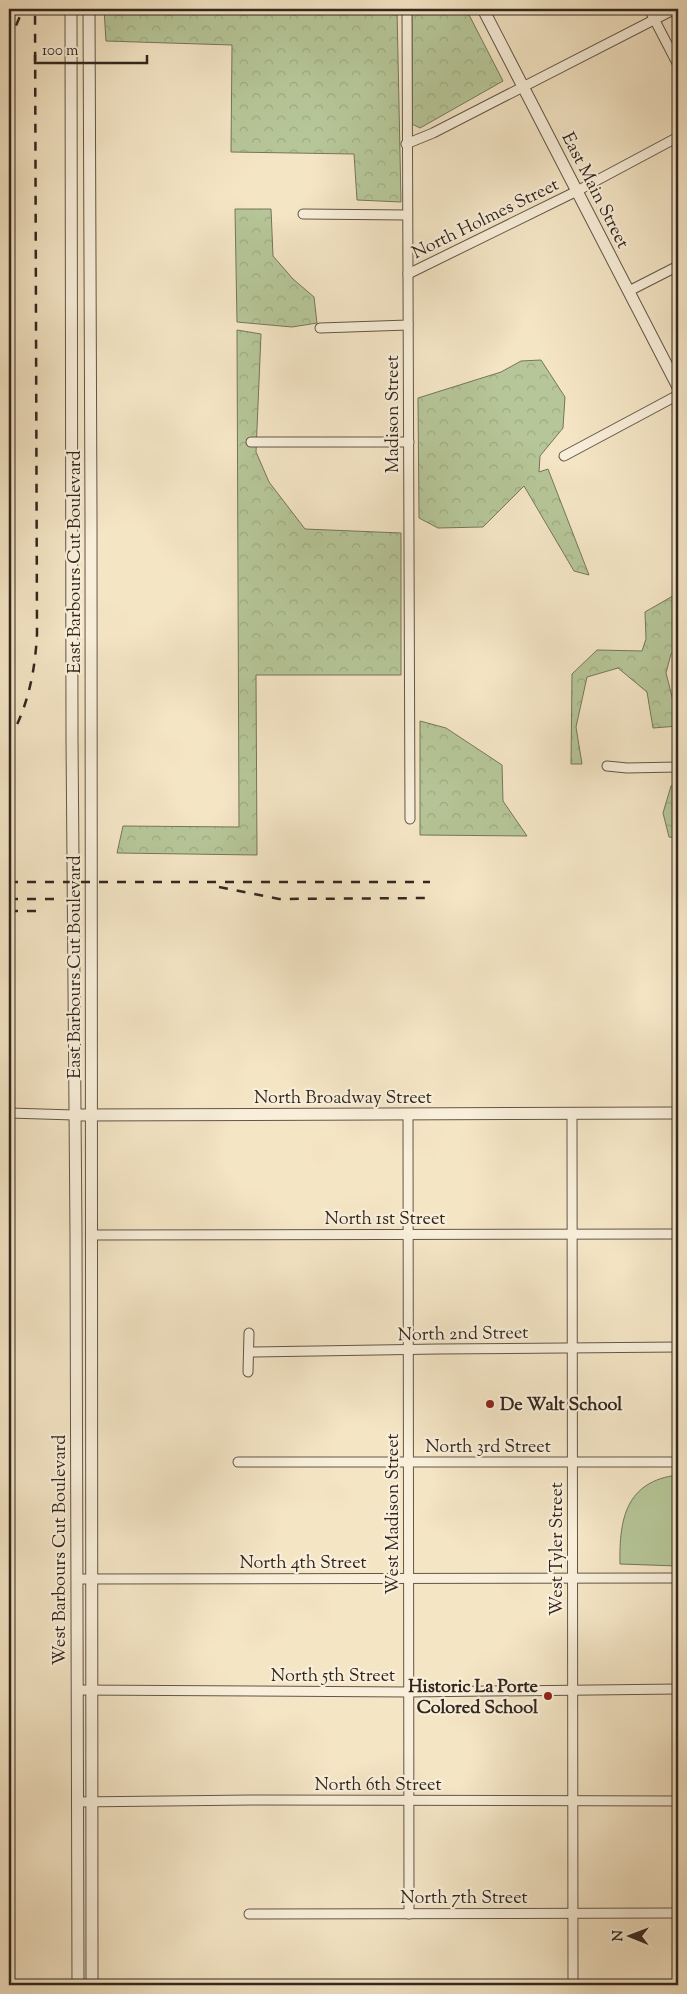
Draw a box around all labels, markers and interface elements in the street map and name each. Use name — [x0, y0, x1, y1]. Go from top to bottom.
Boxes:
scale bar — [35, 32, 148, 64]
text: 100 m — [42, 41, 79, 62]
street label: East Main Street — [554, 128, 635, 253]
street label: North Holmes Street — [408, 173, 564, 267]
street label: Madison Street — [381, 355, 407, 473]
street label: East Barbours Cut Boulevard — [63, 450, 89, 674]
street label: East Barbours Cut Boulevard — [63, 855, 89, 1079]
street label: North Broadway Street — [254, 1086, 432, 1112]
street label: North 1st Street — [325, 1207, 445, 1233]
street label: North 2nd Street — [397, 1321, 529, 1349]
place label: De Walt School — [500, 1393, 623, 1419]
marker: De Walt School — [484, 1398, 496, 1410]
street label: West Madison Street — [381, 1433, 407, 1595]
street label: West Barbours Cut Boulevard — [48, 1435, 74, 1665]
street label: North 3rd Street — [425, 1435, 551, 1461]
street label: West Tyler Street — [545, 1482, 571, 1616]
street label: North 4th Street — [239, 1551, 367, 1577]
street label: North 5th Street — [271, 1664, 395, 1690]
place label: Historic La Porte Colored School — [408, 1675, 539, 1722]
marker: Historic La Porte Colored School — [542, 1690, 554, 1702]
street label: North 6th Street — [314, 1773, 442, 1799]
street label: North 7th Street — [400, 1886, 528, 1912]
north arrow — [604, 1912, 654, 1962]
text: N — [609, 1930, 629, 1942]

